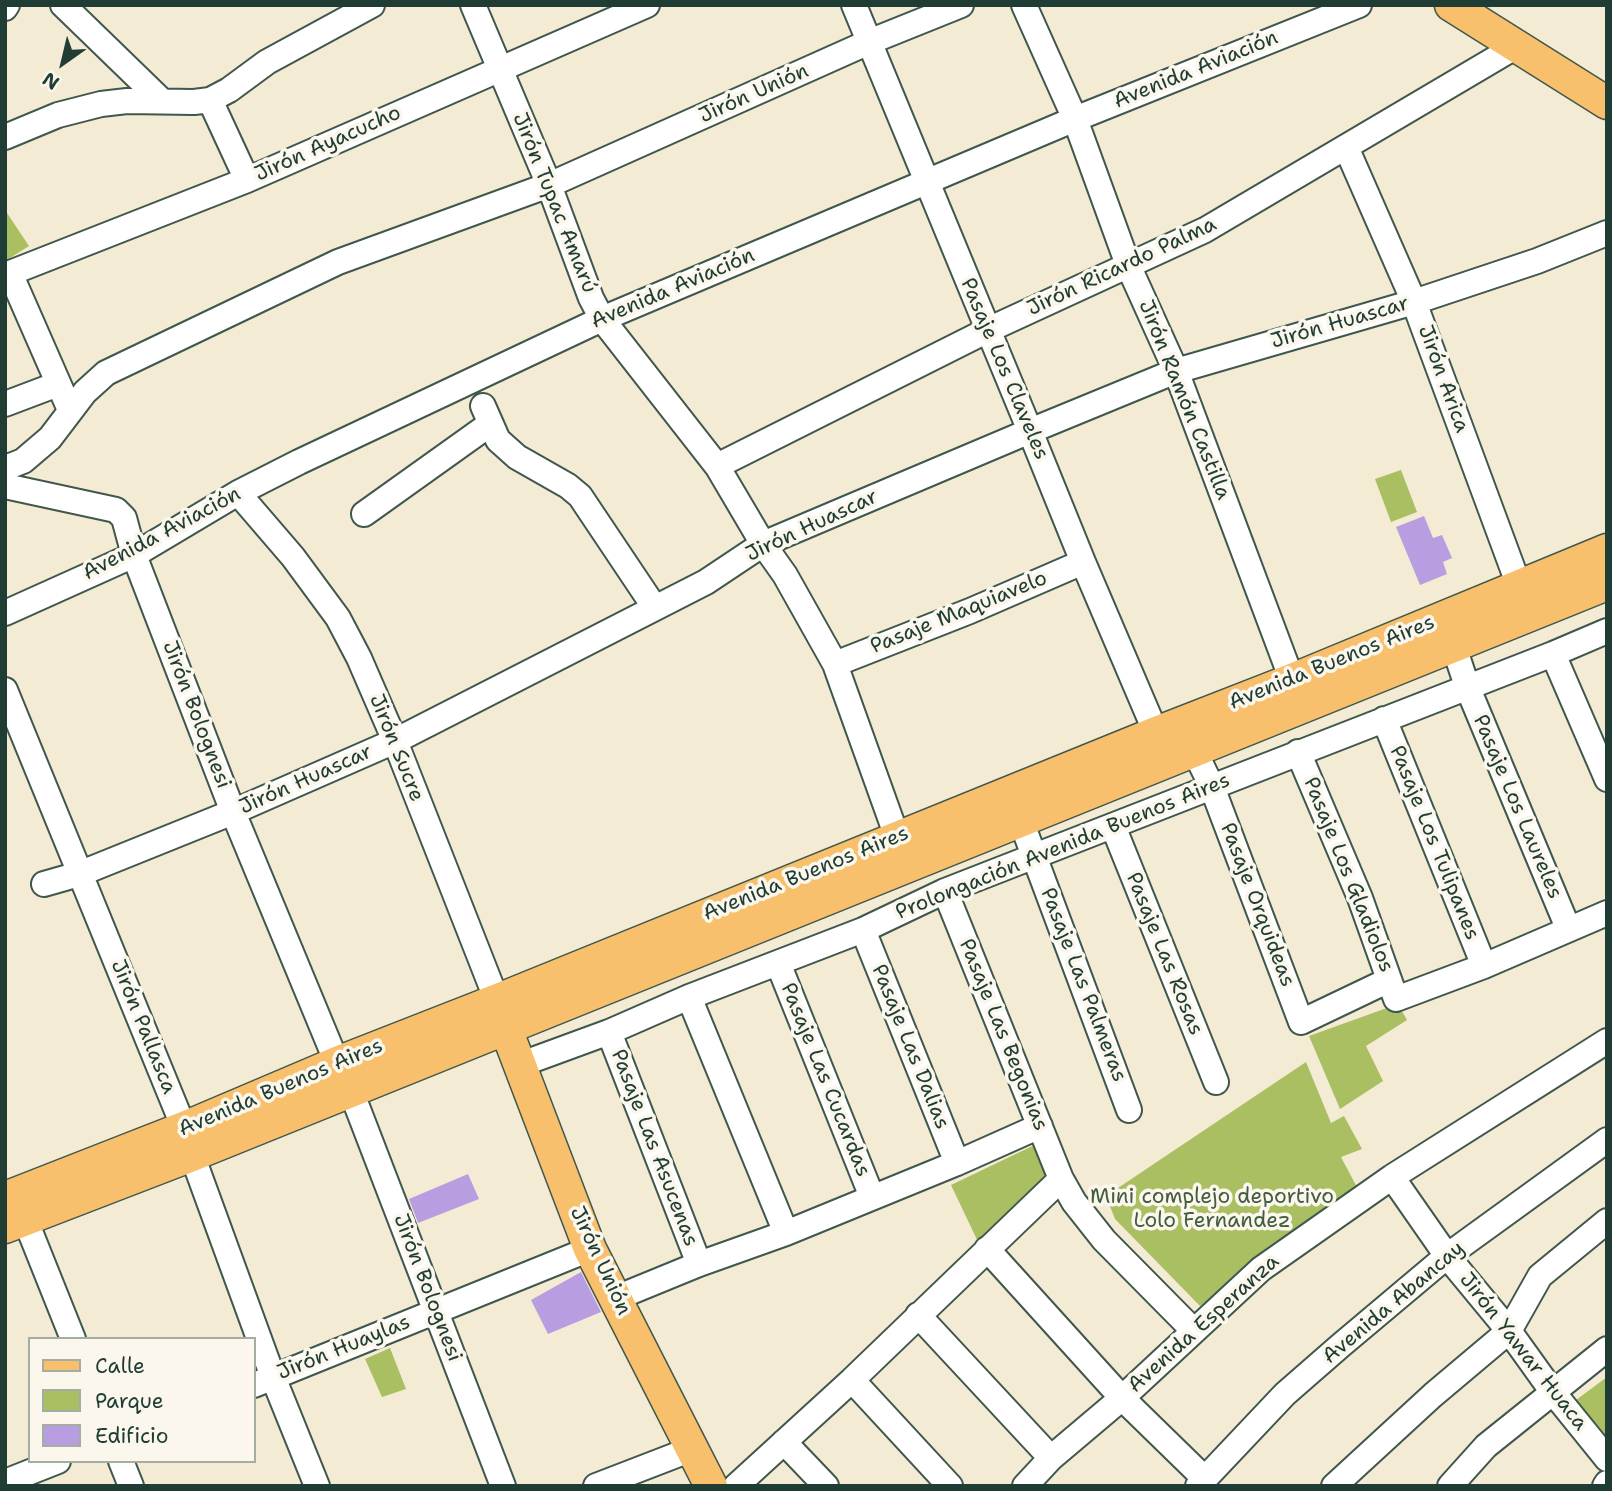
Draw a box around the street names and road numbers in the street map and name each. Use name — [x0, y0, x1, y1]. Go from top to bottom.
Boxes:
street label: Avenida Aviación — [1110, 26, 1282, 114]
street label: Jirón Unión — [695, 59, 813, 129]
street label: Jirón Ayacucho — [251, 101, 405, 187]
street label: Jirón Tupac Amarú — [506, 109, 602, 297]
street label: Jirón Ricardo Palma — [1023, 212, 1221, 322]
street label: Avenida Aviación — [587, 243, 759, 335]
street label: Pasaje Los Claveles — [954, 274, 1054, 464]
street label: Jirón Huascar — [1268, 291, 1412, 355]
street label: Jirón Ramón Castilla — [1132, 297, 1236, 503]
street label: Jirón Arica — [1412, 322, 1474, 436]
street label: Avenida Aviación — [79, 482, 245, 586]
street label: Jirón Huascar — [742, 484, 882, 568]
street label: Pasaje Maquiavelo — [867, 566, 1051, 660]
street label: Avenida Buenos Aires — [1226, 610, 1438, 716]
street label: Jirón Bolognesi — [156, 638, 236, 792]
street label: Jirón Sucre — [363, 691, 429, 805]
street label: Pasaje Los Laureles — [1467, 711, 1567, 903]
street label: Jirón Huascar — [236, 739, 376, 821]
street label: Pasaje Los Tulipanes — [1383, 742, 1485, 944]
street label: Prolongación Avenida Buenos Aires — [892, 768, 1234, 926]
street label: Pasaje Los Gladiolos — [1297, 774, 1399, 976]
street label: Pasaje Orquideas — [1214, 819, 1300, 991]
street label: Avenida Buenos Aires — [700, 821, 912, 927]
street label: Pasaje Las Rosas — [1120, 869, 1208, 1039]
street label: Pasaje Las Palmeras — [1034, 885, 1132, 1085]
street label: Pasaje Las Begonias — [953, 935, 1053, 1135]
street label: Jirón Pallasca — [105, 956, 181, 1098]
street label: Pasaje Las Dalias — [866, 961, 954, 1133]
street label: Pasaje Las Cucardas — [775, 979, 875, 1181]
street label: Avenida Buenos Aires — [175, 1034, 387, 1142]
street label: Pasaje Las Asucenas — [605, 1046, 703, 1250]
street label: Jirón Unión — [564, 1203, 636, 1319]
street label: Jirón Bolognesi — [387, 1211, 467, 1365]
street label: Avenida Abancay — [1318, 1236, 1470, 1370]
street label: Avenida Esperanza — [1123, 1249, 1285, 1399]
street label: Jirón Yawar Huaca — [1453, 1268, 1593, 1436]
street label: Jirón Huaylas — [274, 1310, 414, 1386]

